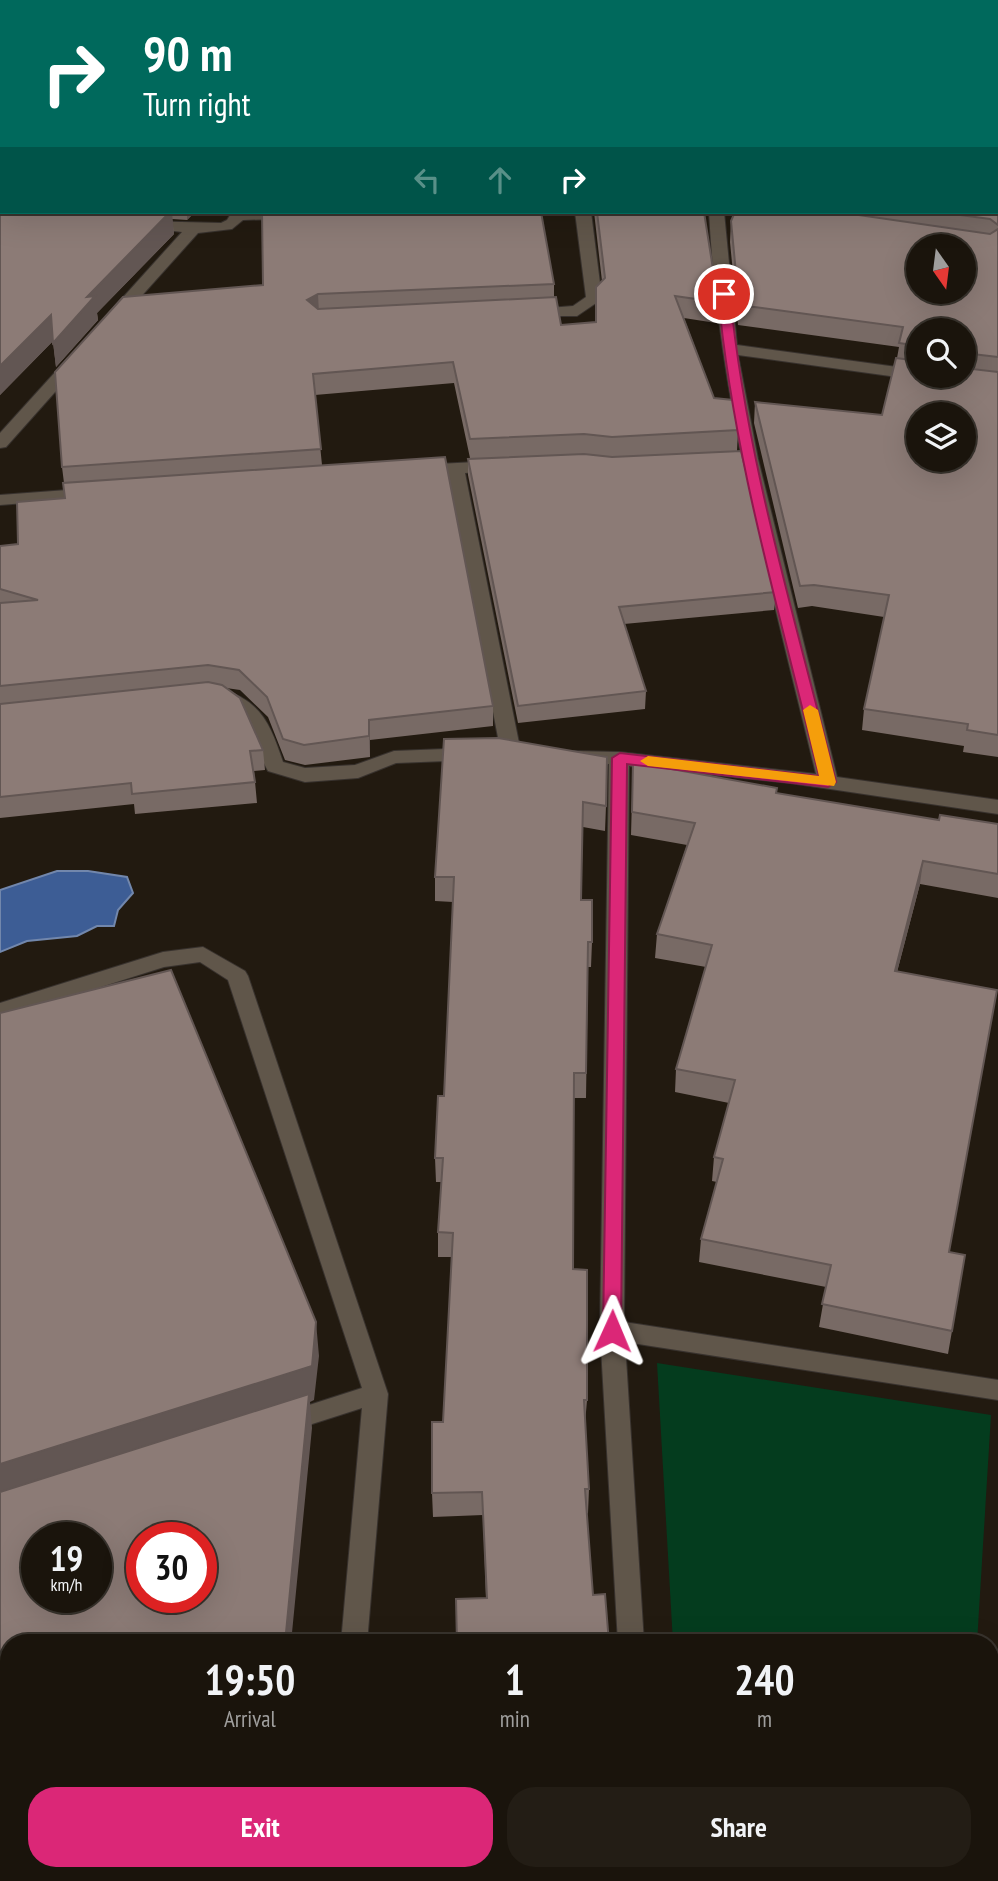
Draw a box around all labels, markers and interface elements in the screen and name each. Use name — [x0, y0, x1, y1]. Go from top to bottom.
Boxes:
text: 90 m — [143, 21, 232, 85]
icon: right — [28, 28, 119, 119]
text: Turn right — [143, 83, 251, 125]
icon: left — [408, 161, 446, 199]
icon: ahead — [481, 161, 519, 199]
icon: right — [554, 161, 592, 199]
north arrow — [906, 234, 976, 304]
map controls — [906, 234, 976, 472]
pin — [694, 264, 754, 324]
icon: arrive — [705, 275, 743, 313]
button: search — [906, 318, 976, 388]
button: layers — [906, 402, 976, 472]
position arrow — [575, 1294, 649, 1368]
speed limit sign: 30 — [126, 1522, 217, 1613]
text: 19 — [50, 1535, 83, 1581]
text: km/h — [51, 1573, 82, 1596]
text: 19:50 — [204, 1652, 295, 1707]
text: 1 — [505, 1652, 525, 1707]
text: 240 — [734, 1652, 795, 1707]
text: Arrival — [224, 1704, 276, 1733]
text: min — [500, 1704, 530, 1733]
text: m — [757, 1704, 772, 1733]
button: Exit — [28, 1787, 493, 1867]
button: Share — [507, 1787, 971, 1867]

